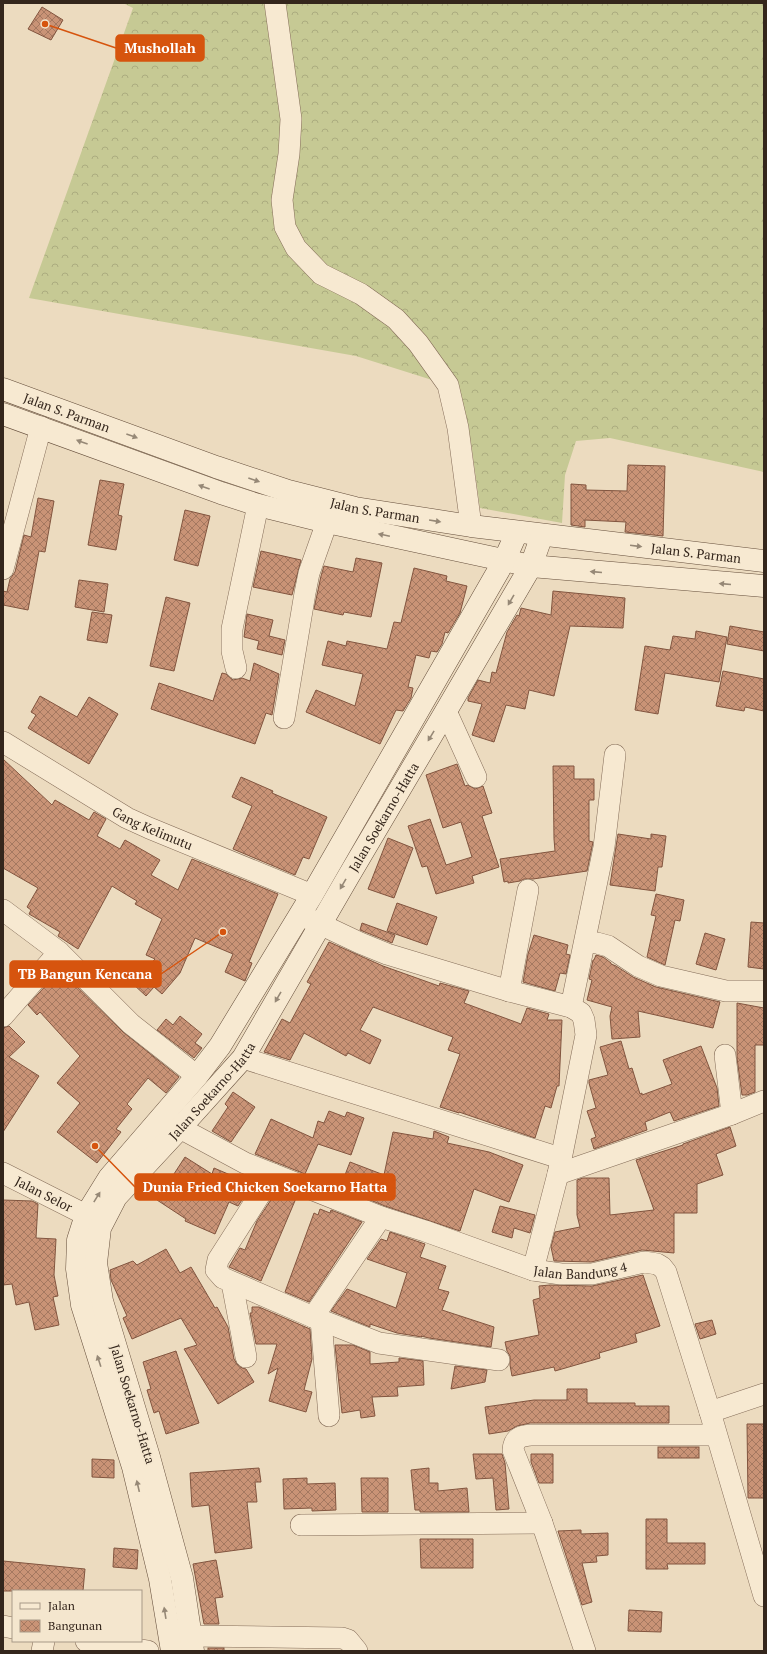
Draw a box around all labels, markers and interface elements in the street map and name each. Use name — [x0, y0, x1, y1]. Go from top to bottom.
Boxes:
callout: Mushollah — [116, 35, 204, 61]
text: Mushollah — [124, 38, 196, 57]
street label: Jalan S. Parman — [21, 388, 113, 436]
one-way arrow — [126, 433, 138, 439]
one-way arrow — [76, 439, 88, 445]
one-way arrow — [248, 477, 260, 483]
one-way arrow — [198, 484, 210, 490]
street label: Jalan S. Parman — [328, 493, 421, 527]
one-way arrow — [429, 518, 441, 524]
one-way arrow — [378, 531, 390, 537]
street label: Jalan S. Parman — [650, 539, 742, 567]
one-way arrow — [630, 543, 642, 550]
one-way arrow — [590, 568, 602, 575]
one-way arrow — [719, 580, 731, 587]
one-way arrow — [507, 594, 514, 606]
one-way arrow — [428, 730, 435, 742]
street label: Jalan Soekarno-Hatta — [344, 759, 423, 875]
street label: Gang Kelimutu — [109, 802, 196, 854]
one-way arrow — [340, 878, 347, 890]
callout: TB Bangun Kencana — [10, 961, 161, 987]
text: TB Bangun Kencana — [18, 964, 153, 983]
one-way arrow — [275, 991, 282, 1002]
street label: Jalan Soekarno-Hatta — [165, 1038, 260, 1144]
street label: Jalan Selor — [12, 1172, 76, 1216]
callout: Dunia Fried Chicken Soekarno Hatta — [135, 1174, 395, 1200]
text: Dunia Fried Chicken Soekarno Hatta — [143, 1177, 388, 1196]
one-way arrow — [93, 1192, 101, 1202]
street label: Jalan Bandung 4 — [533, 1257, 629, 1283]
street label: Jalan Soekarno-Hatta — [106, 1342, 160, 1466]
one-way arrow — [96, 1355, 102, 1367]
one-way arrow — [134, 1479, 140, 1492]
legend — [12, 1590, 142, 1642]
text: Jalan — [48, 1598, 75, 1613]
one-way arrow — [162, 1606, 168, 1619]
text: Bangunan — [48, 1618, 102, 1633]

